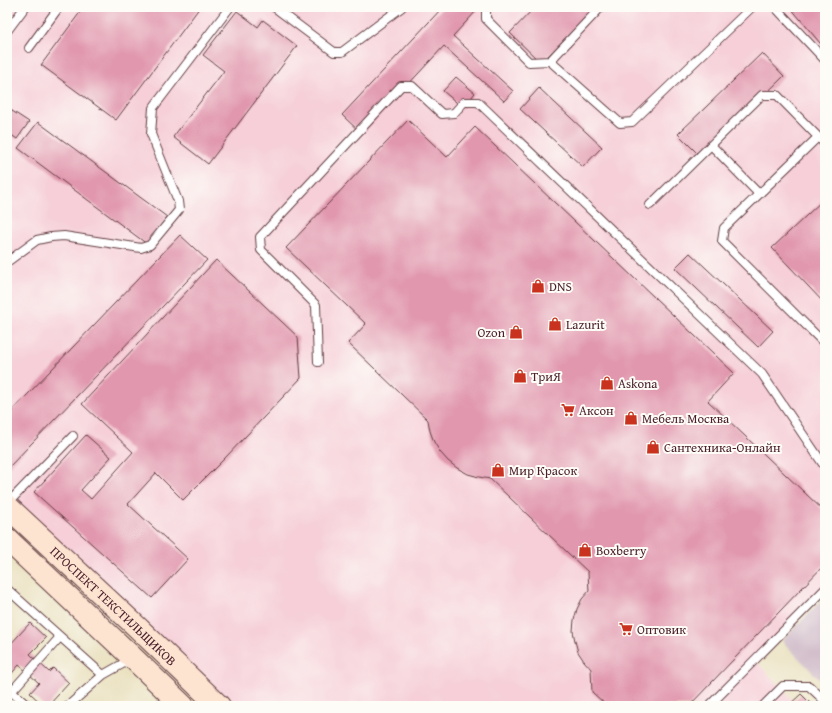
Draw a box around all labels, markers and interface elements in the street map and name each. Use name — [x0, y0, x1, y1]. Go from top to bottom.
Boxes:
place label: DNS — [549, 277, 572, 296]
shop icon: DNS — [530, 278, 546, 294]
place label: Lazurit — [566, 315, 605, 334]
shop icon: Lazurit — [547, 316, 563, 332]
place label: Ozon — [477, 323, 506, 342]
shop icon: Ozon — [508, 324, 524, 340]
place label: ТриЯ — [531, 367, 561, 386]
shop icon: ТриЯ — [512, 368, 528, 384]
place label: Askona — [618, 374, 658, 393]
shop icon: Askona — [599, 375, 615, 391]
place label: Аксон — [579, 401, 614, 420]
supermarket icon: Аксон — [560, 402, 576, 418]
place label: Мебель Москва — [642, 409, 730, 428]
shop icon: Мебель Москва — [623, 410, 639, 426]
place label: Сантехника-Онлайн — [664, 438, 781, 457]
shop icon: Сантехника-Онлайн — [645, 439, 661, 455]
place label: Мир Красок — [509, 461, 577, 480]
shop icon: Мир Красок — [490, 462, 506, 478]
place label: Boxberry — [596, 541, 647, 560]
street label: ПРОСПЕКТ ТЕКСТИЛЬЩИКОВ — [46, 542, 181, 670]
shop icon: Boxberry — [577, 542, 593, 558]
place label: Оптовик — [637, 620, 686, 639]
supermarket icon: Оптовик — [618, 621, 634, 637]

